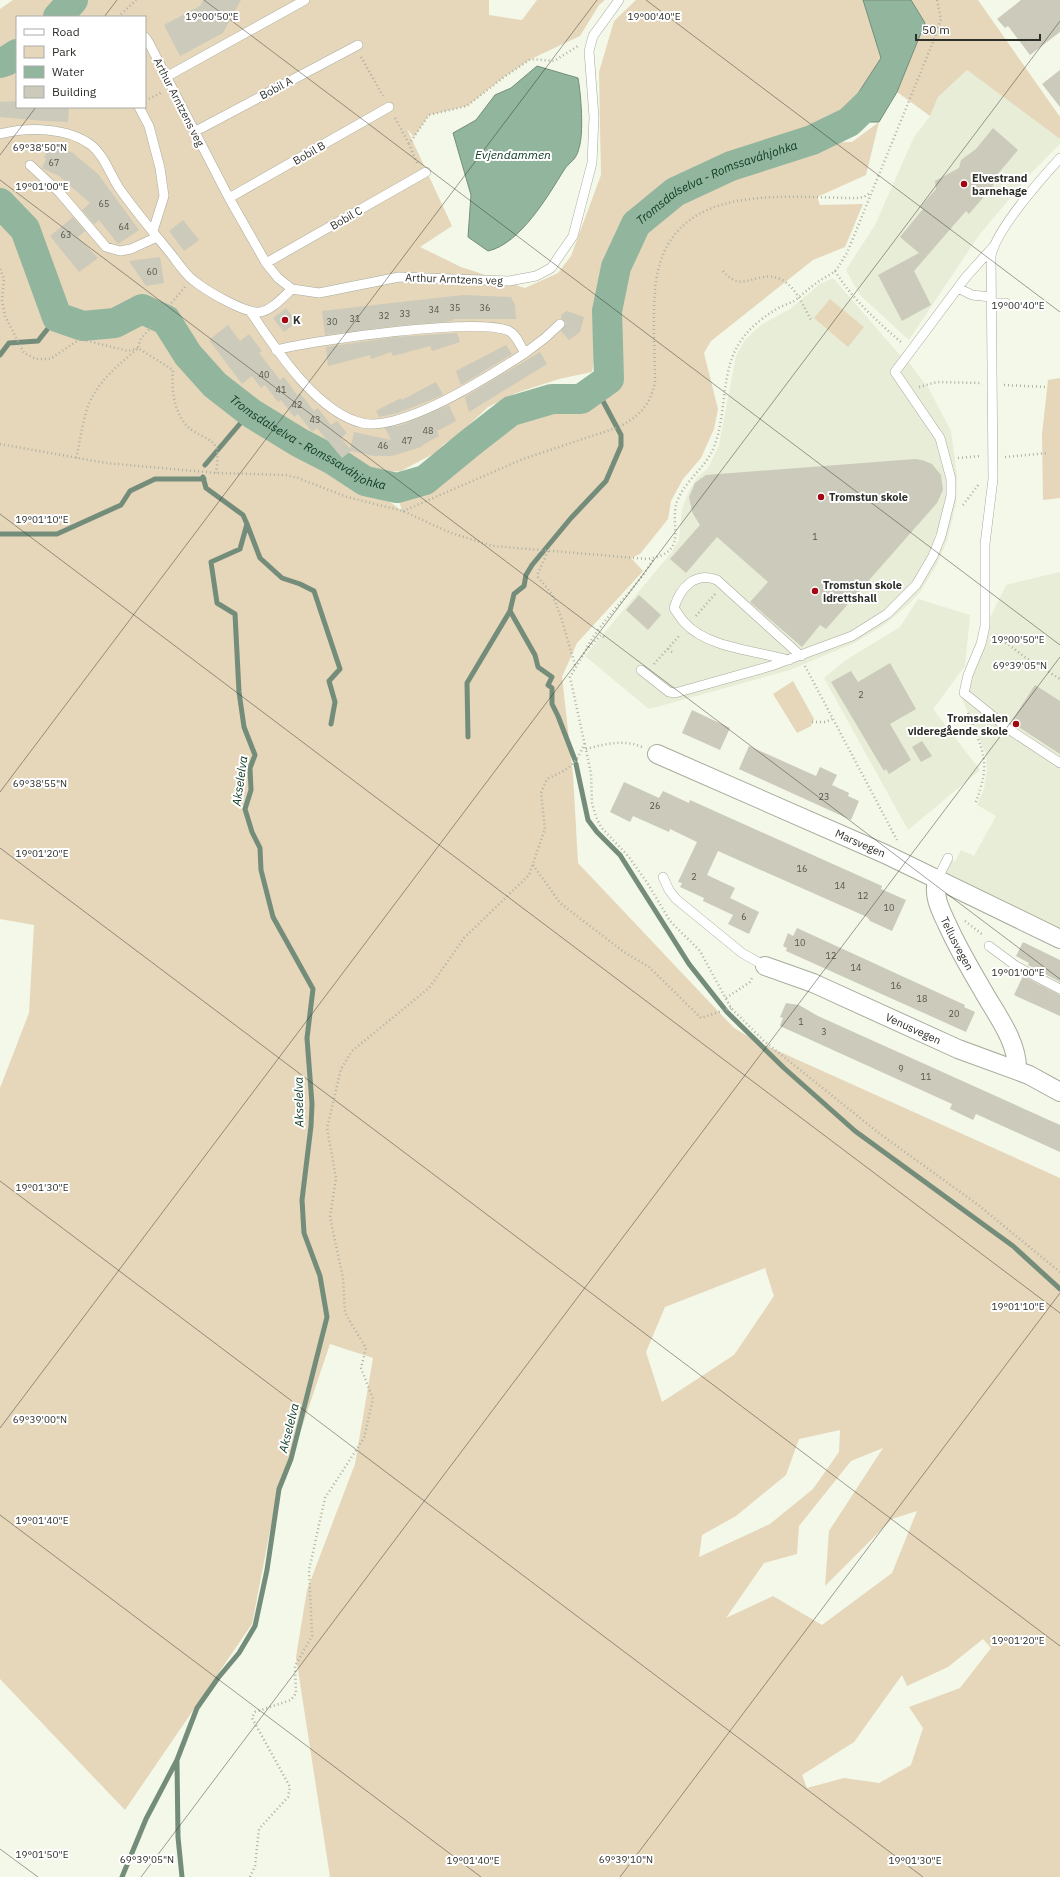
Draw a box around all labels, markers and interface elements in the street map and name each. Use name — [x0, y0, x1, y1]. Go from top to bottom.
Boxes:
text: 19°00'50"E — [185, 10, 239, 23]
text: 19°00'40"E — [627, 10, 681, 23]
legend — [16, 16, 146, 108]
scale bar — [916, 16, 1040, 42]
text: 50 m — [922, 22, 950, 37]
text: Road — [52, 24, 80, 39]
text: Park — [52, 44, 77, 59]
street label: Arthur Arntzens veg — [151, 55, 208, 149]
text: Water — [52, 64, 85, 79]
street label: Bobil A — [257, 74, 295, 102]
text: Building — [52, 84, 97, 99]
water label: Tromsdalselva - Romssaváhjohka — [633, 137, 799, 228]
street label: Bobil B — [290, 138, 328, 168]
text: 69°38'50"N — [13, 141, 67, 154]
water label: Evjendammen — [475, 147, 551, 162]
house number: 67 — [49, 157, 59, 168]
place label: Elvestrand barnehage — [972, 171, 1027, 198]
marker: Elvestrand barnehage — [959, 179, 969, 189]
text: 19°01'00"E — [15, 180, 69, 193]
house number: 65 — [99, 198, 109, 209]
street label: Bobil C — [327, 203, 365, 233]
house number: 64 — [119, 221, 129, 232]
house number: 63 — [61, 229, 71, 240]
house number: 60 — [147, 266, 157, 277]
street label: Arthur Arntzens veg — [405, 270, 503, 288]
text: 19°00'40"E — [991, 299, 1045, 312]
house number: 35 — [450, 302, 460, 313]
house number: 36 — [480, 302, 490, 313]
house number: 34 — [429, 304, 439, 315]
house number: 33 — [400, 308, 410, 319]
house number: 32 — [379, 310, 389, 321]
place label: K — [293, 313, 301, 327]
house number: 31 — [350, 313, 360, 324]
marker: K — [280, 315, 290, 325]
house number: 30 — [327, 316, 337, 327]
house number: 40 — [259, 369, 269, 380]
house number: 41 — [276, 384, 286, 395]
water label: Tromsdalselva - Romssaváhjohka — [227, 391, 387, 492]
house number: 42 — [292, 399, 302, 410]
house number: 43 — [310, 414, 320, 425]
house number: 48 — [423, 425, 433, 436]
house number: 47 — [402, 435, 412, 446]
house number: 46 — [378, 440, 388, 451]
place label: Tromstun skole — [829, 490, 908, 504]
marker: Tromstun skole — [816, 492, 826, 502]
text: 19°01'10"E — [15, 513, 69, 526]
house number: 1 — [812, 531, 818, 542]
place label: Tromstun skole idrettshall — [823, 578, 902, 605]
marker: Tromstun skole idrettshall — [810, 586, 820, 596]
text: 19°00'50"E — [991, 633, 1045, 646]
text: 69°39'05"N — [993, 659, 1047, 672]
house number: 2 — [858, 689, 864, 700]
place label: Tromsdalen videregående skole — [908, 711, 1008, 738]
marker: Tromsdalen videregående skole — [1011, 719, 1021, 729]
water label: Akselelva — [228, 755, 250, 808]
text: 69°38'55"N — [13, 777, 67, 790]
house number: 23 — [819, 791, 829, 802]
house number: 26 — [650, 800, 660, 811]
street label: Marsvegen — [833, 826, 888, 860]
text: 19°01'20"E — [15, 847, 69, 860]
house number: 16 — [797, 863, 807, 874]
house number: 2 — [691, 871, 697, 882]
house number: 14 — [835, 880, 845, 891]
house number: 12 — [858, 890, 868, 901]
house number: 10 — [884, 902, 894, 913]
house number: 6 — [741, 911, 747, 922]
street label: Tellusvegen — [938, 914, 977, 973]
house number: 10 — [795, 937, 805, 948]
house number: 12 — [826, 950, 836, 961]
house number: 14 — [851, 962, 861, 973]
text: 19°01'00"E — [991, 966, 1045, 979]
house number: 16 — [891, 980, 901, 991]
house number: 18 — [917, 993, 927, 1004]
house number: 20 — [949, 1008, 959, 1019]
street label: Venusvegen — [883, 1010, 943, 1047]
house number: 1 — [798, 1016, 804, 1027]
house number: 3 — [821, 1026, 827, 1037]
house number: 9 — [898, 1063, 904, 1074]
house number: 11 — [921, 1071, 931, 1082]
water label: Akselelva — [291, 1077, 306, 1128]
text: 19°01'30"E — [15, 1181, 69, 1194]
text: 19°01'10"E — [991, 1300, 1045, 1313]
water label: Akselelva — [275, 1402, 302, 1455]
text: 69°39'00"N — [13, 1413, 67, 1426]
text: 19°01'40"E — [15, 1514, 69, 1527]
text: 19°01'20"E — [991, 1634, 1045, 1647]
text: 19°01'50"E — [15, 1848, 69, 1861]
text: 69°39'05"N — [120, 1853, 174, 1866]
text: 69°39'10"N — [599, 1853, 653, 1866]
text: 19°01'40"E — [446, 1854, 500, 1867]
text: 19°01'30"E — [888, 1854, 942, 1867]

